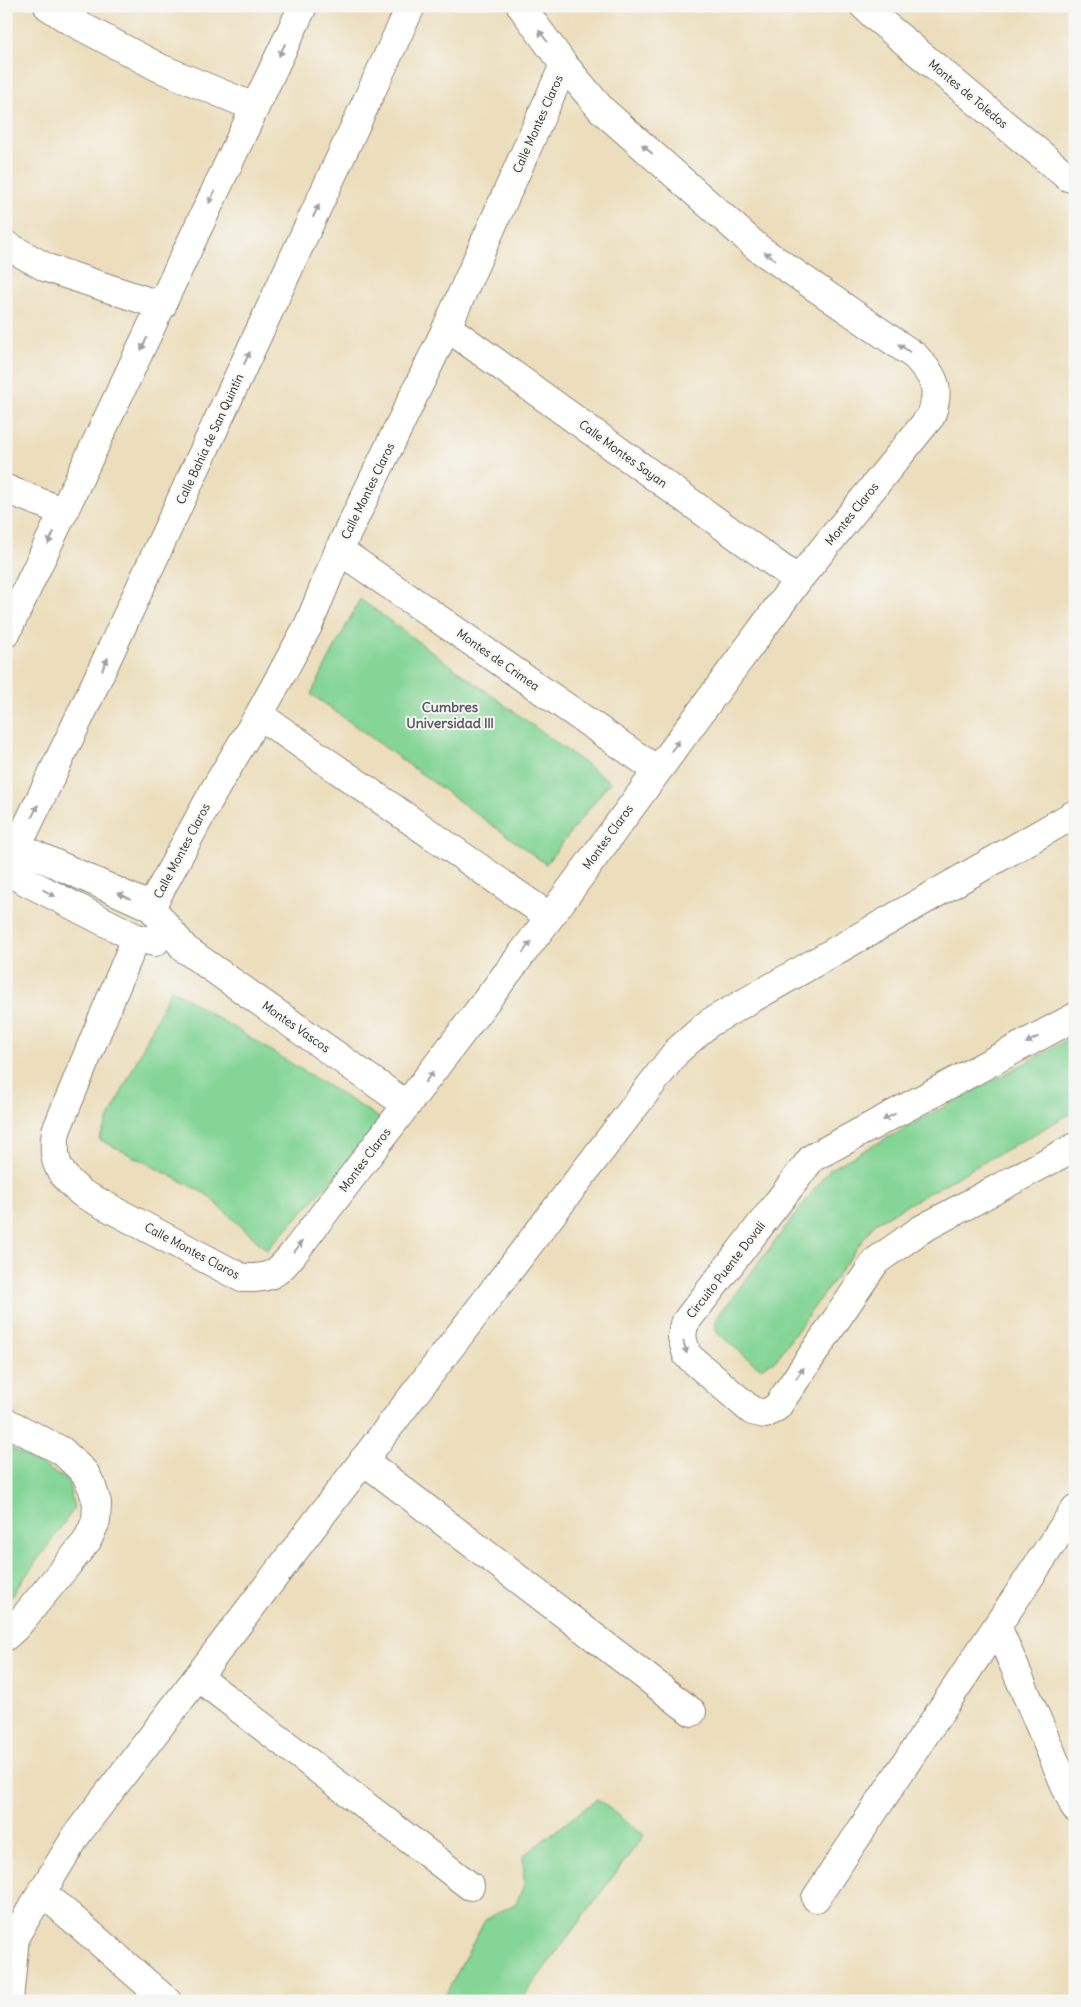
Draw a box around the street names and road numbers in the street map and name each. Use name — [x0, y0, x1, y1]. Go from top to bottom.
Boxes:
street label: Montes de Toledos — [926, 56, 1011, 131]
street label: Calle Montes Claros — [509, 72, 566, 175]
street label: Calle Bahía de San Quintín — [173, 371, 246, 506]
street label: Calle Montes Sayan — [576, 417, 670, 491]
street label: Calle Montes Claros — [338, 440, 397, 542]
street label: Montes Claros — [822, 479, 881, 548]
street label: Montes de Crimea — [454, 625, 543, 694]
street label: Calle Montes Claros — [150, 801, 213, 901]
street label: Montes Claros — [579, 801, 636, 872]
street label: Montes Vascos — [259, 998, 333, 1056]
street label: Montes Claros — [336, 1125, 394, 1195]
street label: Circuito Puente Dovali — [683, 1218, 768, 1321]
street label: Calle Montes Claros — [142, 1219, 242, 1282]

